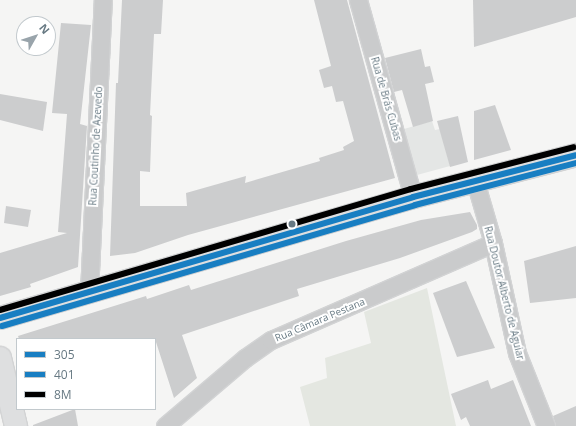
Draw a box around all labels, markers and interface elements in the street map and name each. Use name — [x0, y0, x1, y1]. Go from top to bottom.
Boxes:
north arrow — [16, 16, 56, 56]
text: N — [36, 21, 54, 37]
street label: Rua de Brás Cubas — [368, 55, 404, 143]
street label: Rua Coutinho de Azevedo — [87, 86, 105, 206]
unlabelled marker — [287, 219, 297, 229]
street label: Rua Doutor Alberto de Aguiar — [482, 225, 526, 361]
street label: Rua Câmara Pestana — [273, 296, 367, 344]
legend — [16, 338, 156, 410]
text: 305 — [54, 346, 75, 363]
text: 401 — [54, 366, 75, 383]
text: 8M — [54, 386, 72, 403]

